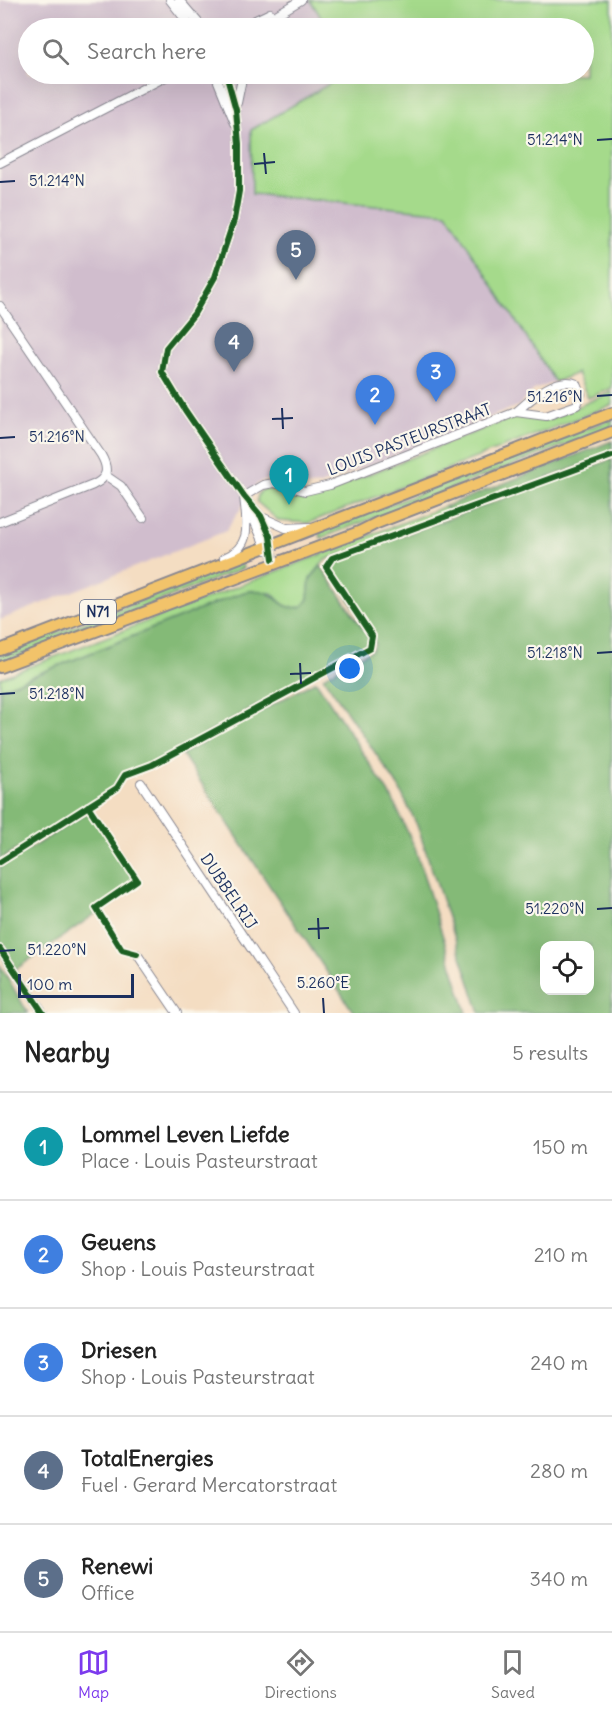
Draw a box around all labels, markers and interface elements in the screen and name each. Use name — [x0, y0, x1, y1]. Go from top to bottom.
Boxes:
search box — [18, 18, 594, 84]
icon: search — [39, 35, 72, 68]
text: Search here — [87, 37, 206, 65]
text: 51.214°N — [527, 130, 583, 149]
text: 51.214°N — [29, 171, 85, 190]
pin: 5 — [276, 230, 316, 280]
pin: 4 — [214, 322, 254, 372]
pin: 3 — [416, 352, 456, 402]
pin: 2 — [356, 376, 394, 425]
text: 51.216°N — [527, 387, 583, 406]
street label: LOUIS PASTEURSTRAAT — [324, 399, 494, 479]
text: 51.216°N — [29, 427, 85, 446]
pin: 1 — [270, 456, 308, 505]
road number: N71 — [80, 600, 116, 624]
text: 51.218°N — [527, 643, 583, 662]
your location — [335, 654, 364, 683]
text: 51.218°N — [29, 684, 85, 703]
street label: DUBBELRIJ — [196, 849, 262, 933]
text: 51.220°N — [525, 899, 585, 918]
text: 51.220°N — [27, 940, 87, 959]
map controls — [540, 941, 594, 995]
button: locate — [540, 941, 594, 995]
scale bar — [18, 971, 134, 998]
text: 5.260°E — [297, 973, 349, 992]
text: 100 m — [27, 974, 72, 994]
text: Nearby — [24, 1036, 110, 1069]
text: 5 results — [512, 1040, 588, 1065]
text: Lommel Leven Liefde — [81, 1120, 290, 1148]
text: 1 — [40, 1134, 47, 1159]
text: 150 m — [533, 1134, 588, 1159]
text: Place · Louis Pasteurstraat — [81, 1148, 318, 1173]
text: Geuens — [81, 1228, 156, 1256]
text: 2 — [38, 1242, 49, 1267]
text: 210 m — [534, 1242, 588, 1267]
text: Shop · Louis Pasteurstraat — [81, 1256, 315, 1281]
text: Driesen — [81, 1336, 157, 1364]
text: 3 — [38, 1350, 49, 1375]
text: 240 m — [530, 1350, 588, 1375]
text: Shop · Louis Pasteurstraat — [81, 1364, 315, 1389]
text: TotalEnergies — [81, 1444, 213, 1472]
text: 4 — [38, 1458, 49, 1483]
text: 280 m — [530, 1458, 588, 1483]
text: Fuel · Gerard Mercatorstraat — [81, 1472, 337, 1497]
text: Renewi — [81, 1552, 153, 1580]
text: 5 — [38, 1566, 49, 1591]
text: 340 m — [530, 1566, 588, 1591]
text: Office — [81, 1580, 135, 1605]
tab: Map — [77, 1646, 110, 1702]
tab: Directions — [264, 1646, 337, 1702]
tab: Saved — [491, 1646, 535, 1702]

